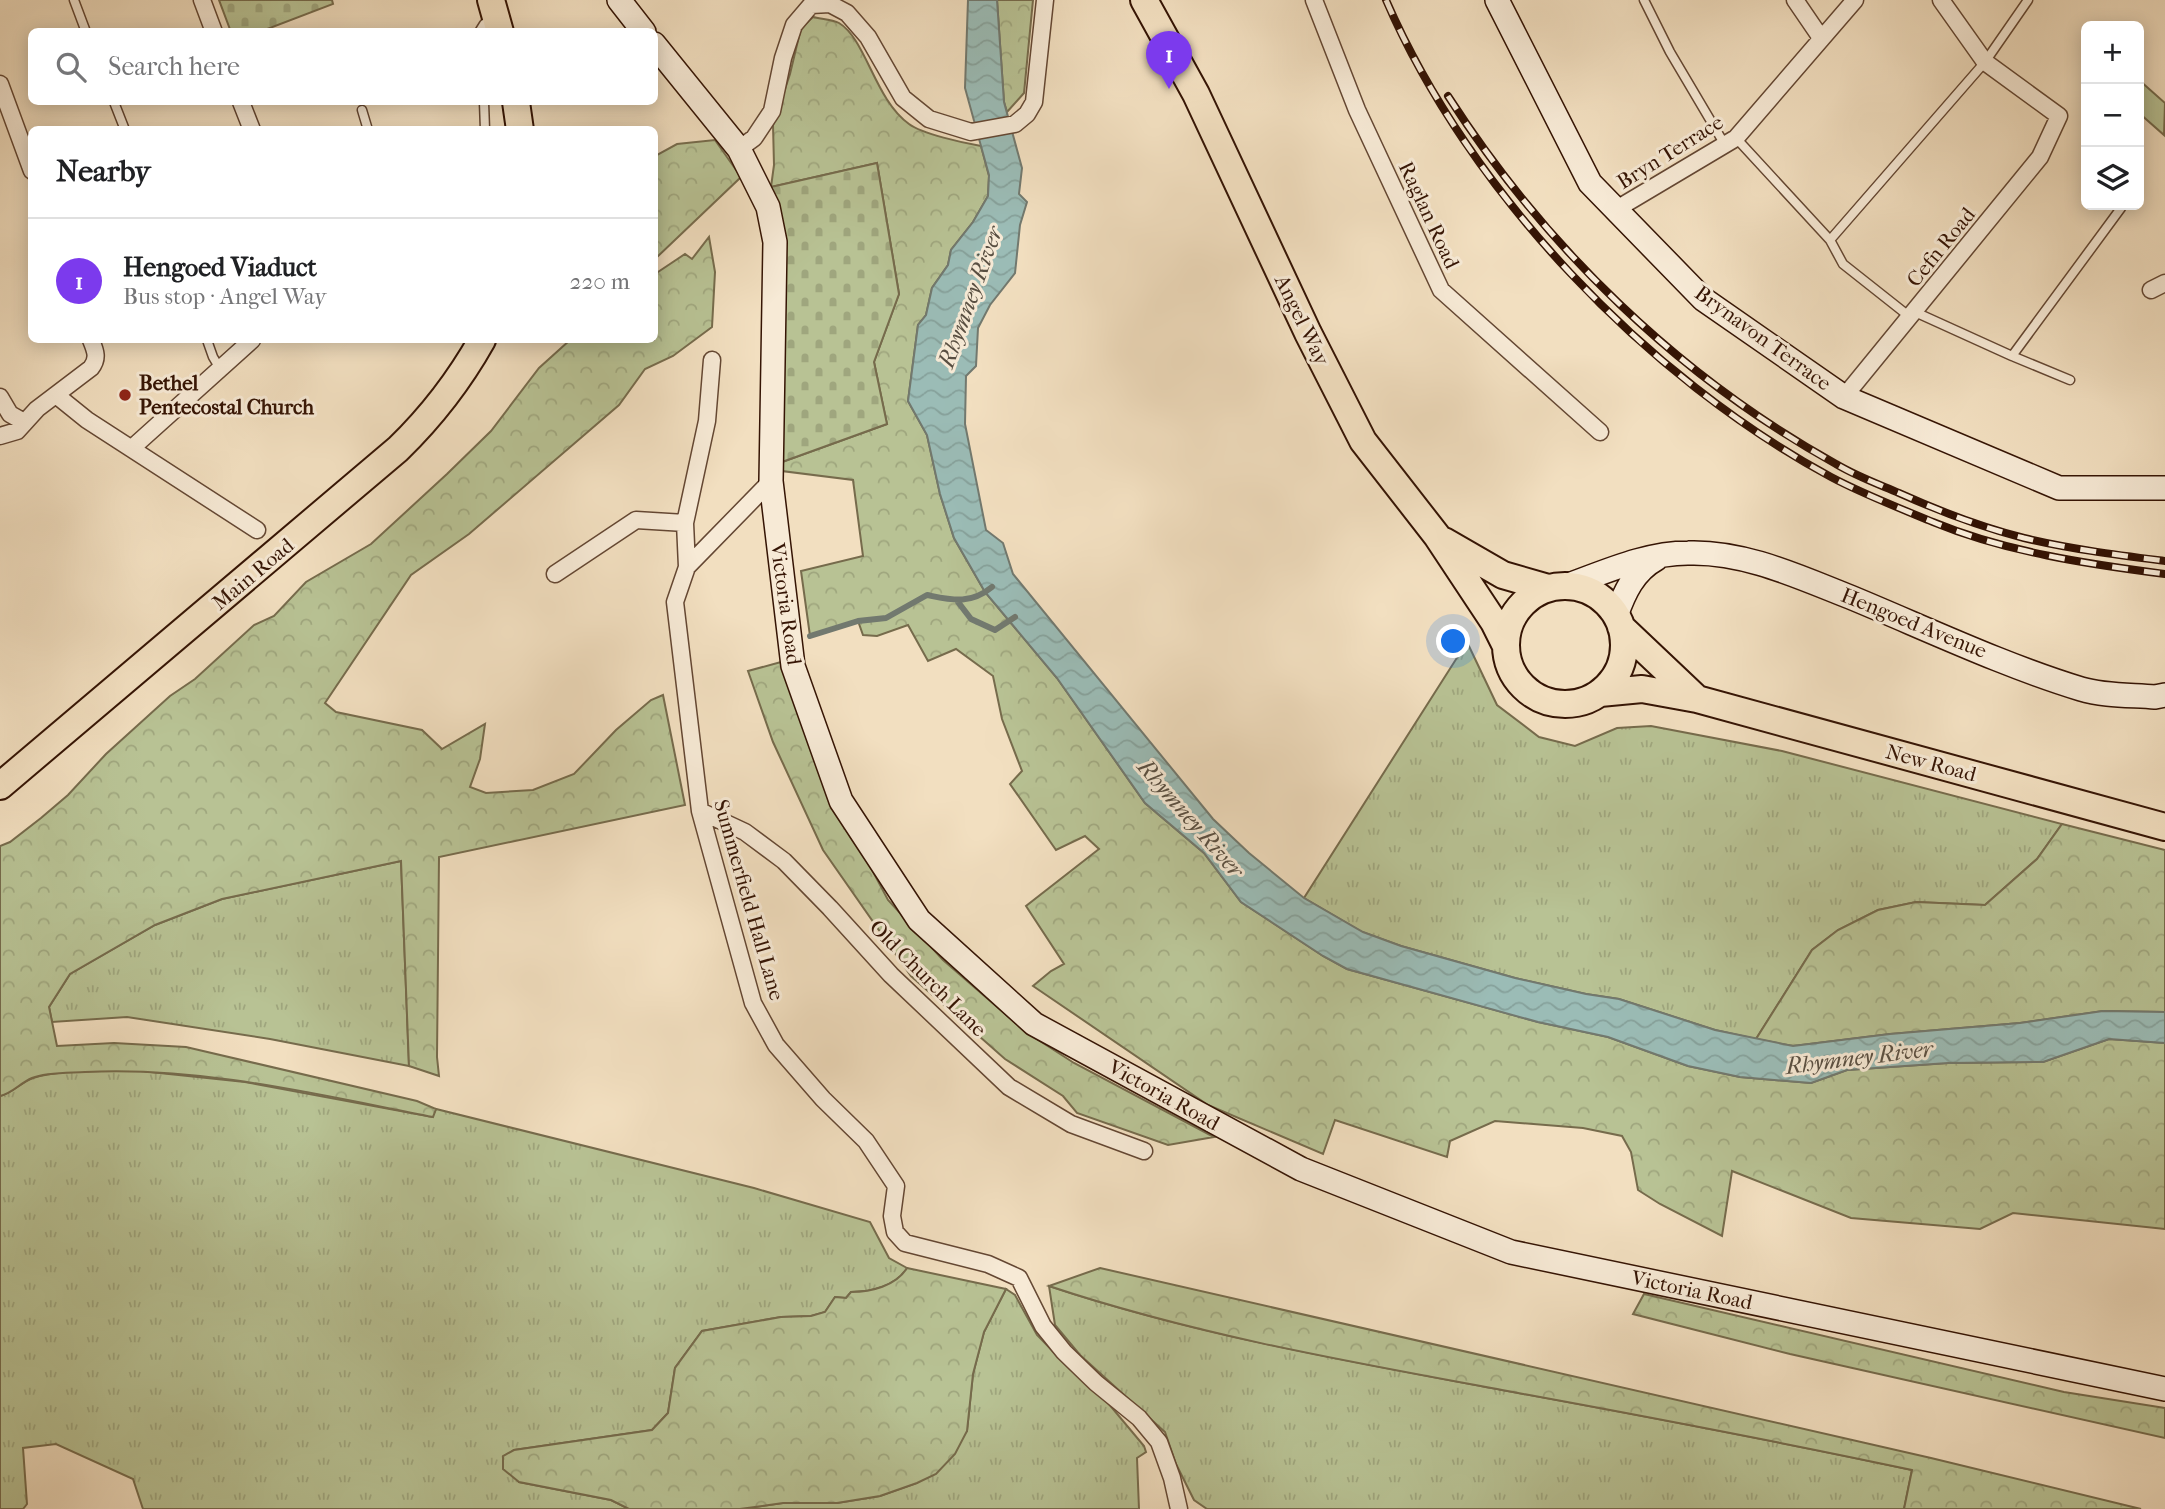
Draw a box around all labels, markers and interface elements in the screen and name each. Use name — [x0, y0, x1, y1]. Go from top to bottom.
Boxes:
map controls — [2081, 21, 2144, 210]
button: + — [2081, 21, 2144, 84]
search box — [28, 28, 658, 105]
pin: 1 — [1146, 31, 1192, 89]
icon: search — [52, 48, 90, 86]
text: Search here — [108, 51, 240, 82]
button: − — [2081, 84, 2144, 147]
street label: Bryn Terrace — [1613, 110, 1727, 194]
button: layers — [2081, 147, 2144, 210]
text: Nearby — [56, 154, 151, 189]
street label: Raglan Road — [1394, 158, 1465, 273]
street label: Cefn Road — [1902, 202, 1981, 291]
water label: Rhymney River — [932, 221, 1009, 373]
text: Hengoed Viaduct — [123, 252, 317, 283]
text: 1 — [75, 268, 83, 295]
text: 220 m — [570, 268, 630, 295]
street label: Angel Way — [1269, 270, 1334, 370]
street label: Brynavon Terrace — [1690, 281, 1836, 395]
text: Bus stop · Angel Way — [123, 283, 326, 310]
place label: Bethel Pentecostal Church — [139, 371, 314, 419]
marker: Bethel Pentecostal Church — [117, 387, 133, 403]
street label: Main Road — [208, 533, 299, 615]
street label: Victoria Road — [765, 540, 807, 667]
street label: Hengoed Avenue — [1838, 583, 1990, 663]
your location — [1436, 624, 1470, 658]
street label: New Road — [1883, 739, 1979, 787]
water label: Rhymney River — [1131, 752, 1250, 884]
street label: Summerfield Hall Lane — [709, 797, 789, 1003]
street label: Old Church Lane — [865, 915, 991, 1041]
water label: Rhymney River — [1782, 1035, 1936, 1080]
street label: Victoria Road — [1104, 1054, 1224, 1136]
street label: Victoria Road — [1628, 1265, 1755, 1315]

